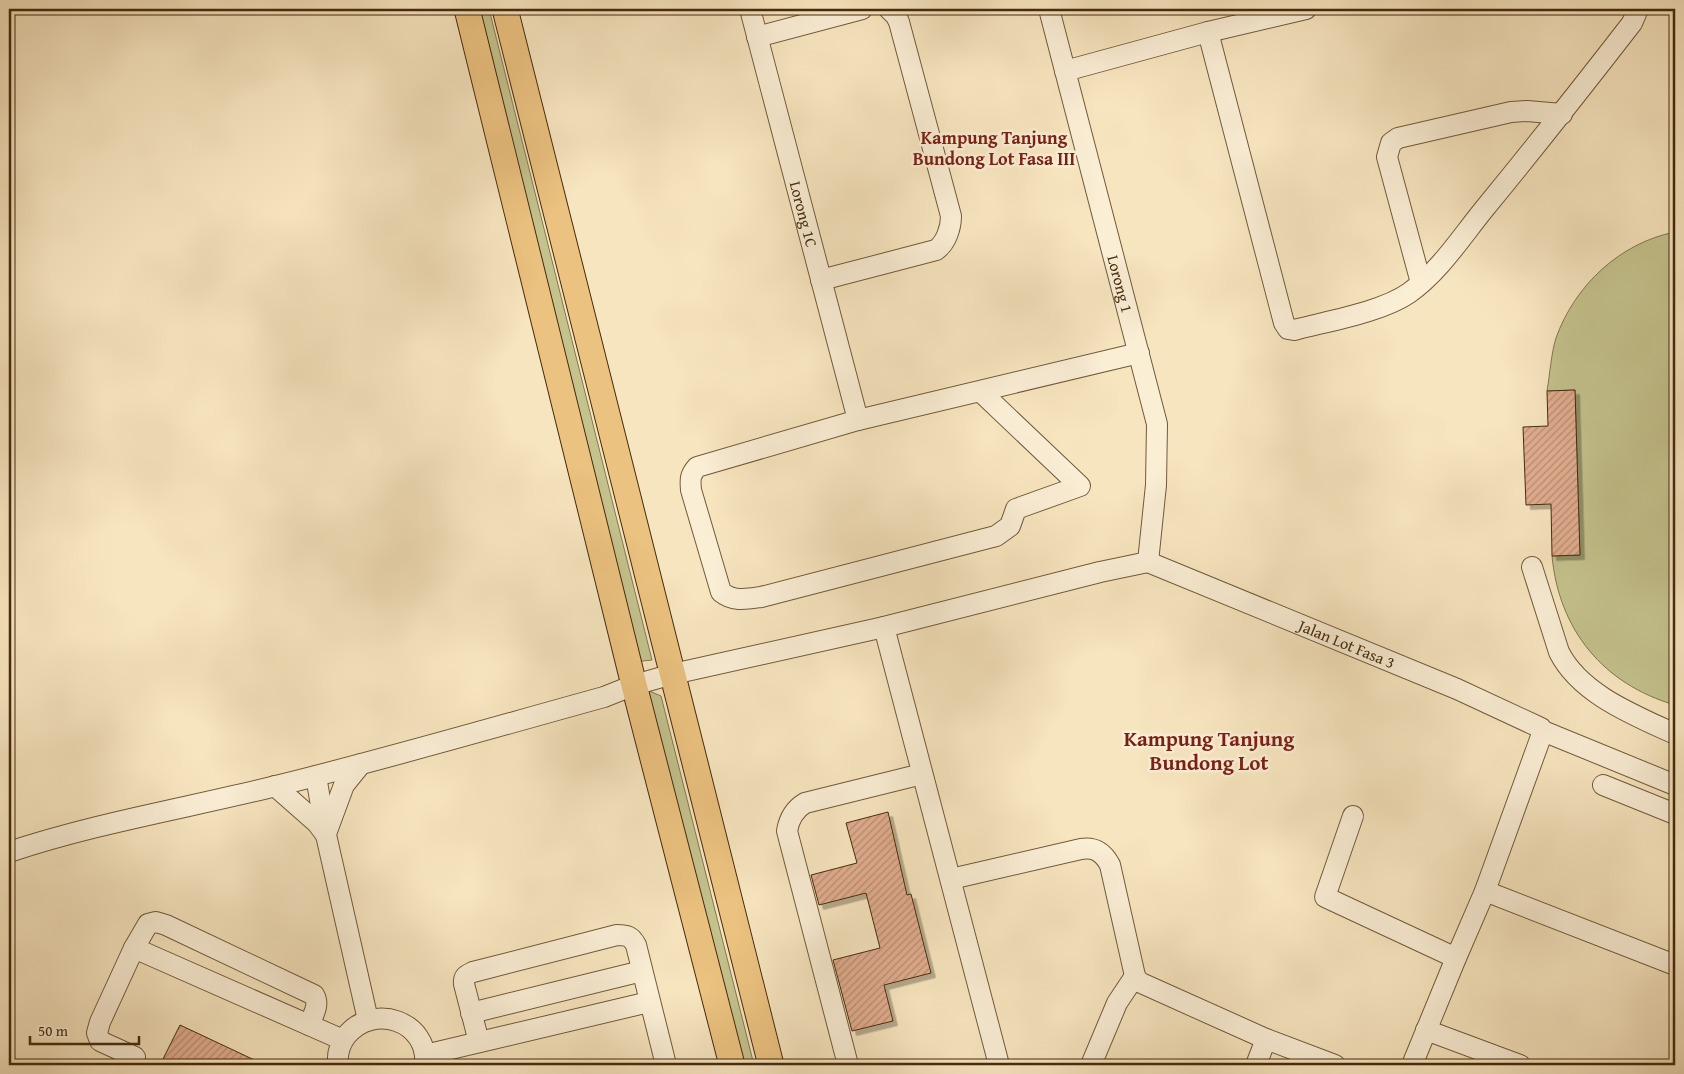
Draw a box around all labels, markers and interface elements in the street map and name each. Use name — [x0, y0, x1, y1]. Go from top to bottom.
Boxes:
district label: Kampung Tanjung Bundong Lot Fasa III — [913, 124, 1075, 172]
street label: Lorong 1C — [784, 178, 824, 250]
street label: Lorong 1 — [1102, 252, 1140, 315]
street label: Jalan Lot Fasa 3 — [1293, 612, 1399, 674]
district label: Kampung Tanjung Bundong Lot — [1124, 723, 1295, 778]
scale bar — [30, 1014, 139, 1046]
text: 50 m — [38, 1020, 69, 1041]

